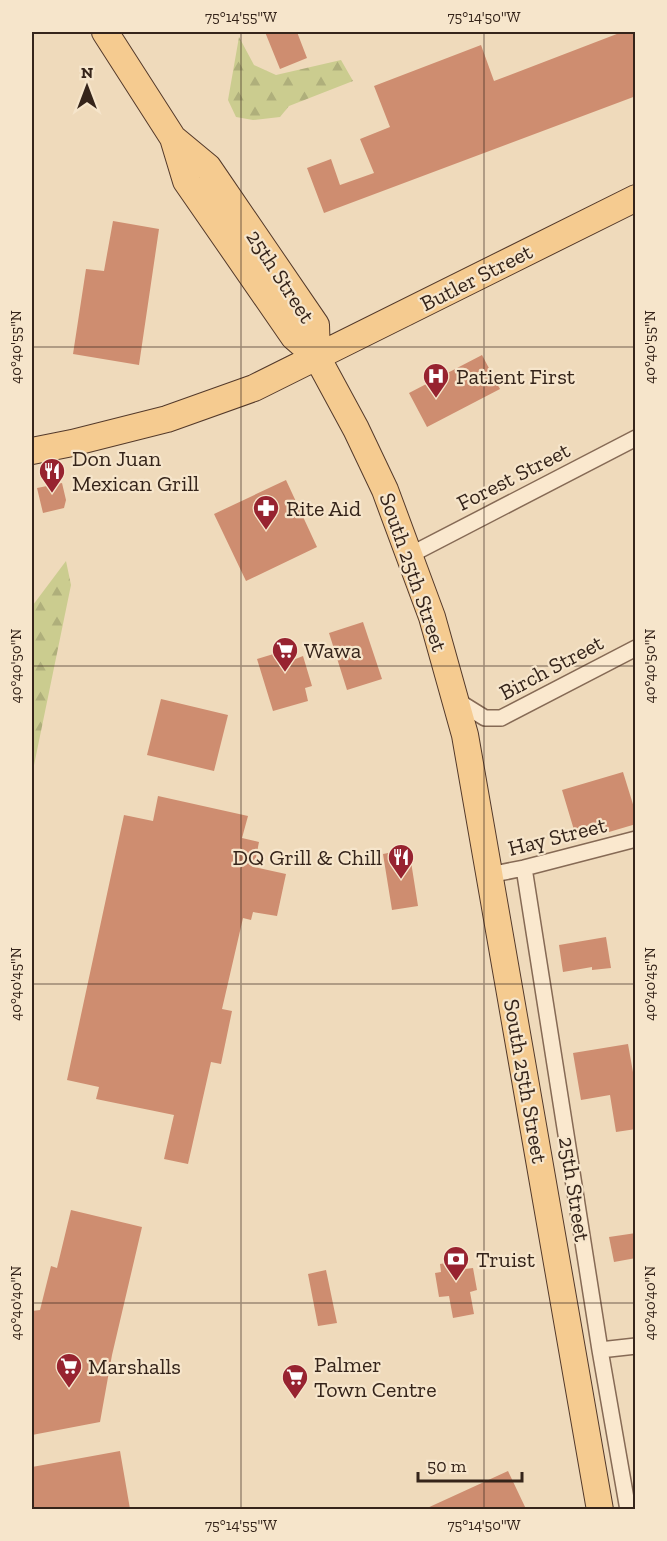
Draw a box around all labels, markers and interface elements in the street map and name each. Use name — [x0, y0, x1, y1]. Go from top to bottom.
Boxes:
text: 75°14'55"W — [205, 8, 277, 26]
text: 75°14'50"W — [448, 8, 520, 26]
north arrow — [57, 57, 117, 117]
text: N — [81, 63, 93, 82]
street label: 25th Street — [240, 225, 321, 329]
street label: Butler Street — [416, 237, 537, 317]
text: 40°40'55"N — [7, 310, 25, 384]
text: 40°40'55"N — [641, 310, 659, 384]
hospital icon: Patient First — [421, 361, 451, 399]
place label: Patient First — [456, 363, 576, 390]
street label: Forest Street — [452, 436, 575, 517]
place label: Don Juan Mexican Grill — [72, 445, 199, 497]
restaurant icon: Don Juan Mexican Grill — [37, 456, 67, 494]
street label: South 25th Street — [374, 489, 454, 656]
pharmacy icon: Rite Aid — [251, 493, 281, 531]
place label: Rite Aid — [286, 495, 361, 522]
street label: Birch Street — [495, 628, 609, 706]
text: 40°40'50"N — [7, 629, 25, 703]
text: 40°40'50"N — [641, 629, 659, 703]
supermarket icon: Wawa — [270, 635, 300, 673]
place label: Wawa — [304, 637, 362, 664]
street label: Hay Street — [505, 811, 610, 862]
restaurant icon: DQ Grill & Chill — [386, 842, 416, 880]
place label: DQ Grill & Chill — [233, 844, 382, 871]
text: 40°40'45"N — [7, 947, 25, 1021]
text: 40°40'45"N — [641, 947, 659, 1021]
street label: South 25th Street — [498, 997, 553, 1166]
street label: 25th Street — [553, 1135, 596, 1244]
bank icon: Truist — [441, 1244, 471, 1282]
place label: Truist — [476, 1246, 536, 1273]
text: 40°40'40"N — [7, 1266, 25, 1340]
text: 40°40'40"N — [641, 1266, 659, 1340]
supermarket icon: Marshalls — [54, 1351, 84, 1389]
place label: Palmer Town Centre — [314, 1351, 437, 1403]
place label: Marshalls — [88, 1353, 181, 1380]
supermarket icon: Palmer Town Centre — [280, 1362, 310, 1400]
scale bar — [418, 1445, 522, 1483]
text: 50 m — [427, 1455, 467, 1477]
text: 75°14'55"W — [205, 1516, 277, 1534]
text: 75°14'50"W — [448, 1516, 520, 1534]

